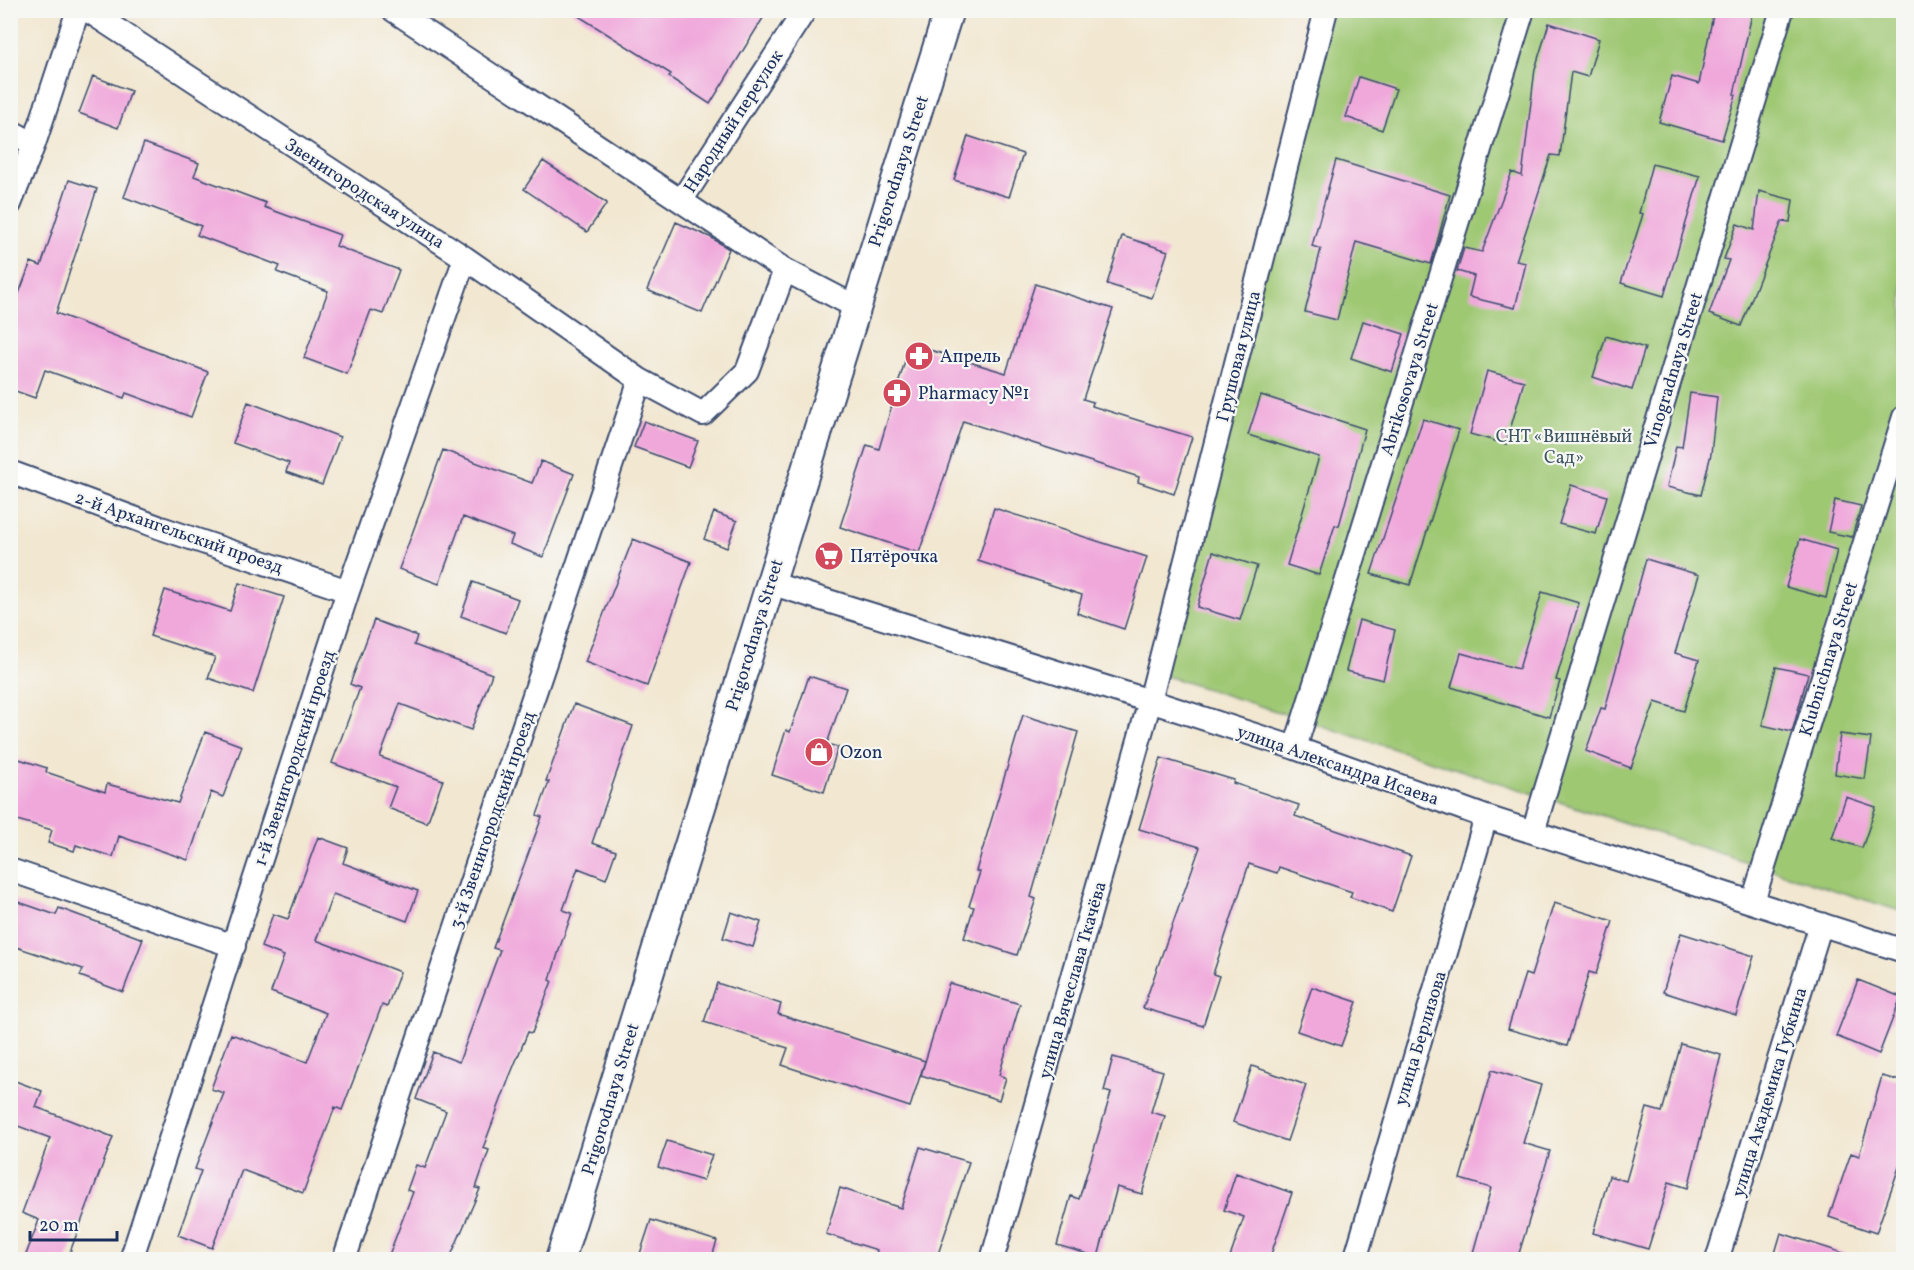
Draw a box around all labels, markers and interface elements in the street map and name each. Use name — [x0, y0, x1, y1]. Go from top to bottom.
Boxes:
street label: Народный переулок — [679, 45, 790, 198]
street label: Prigorodnaya Street — [863, 92, 936, 251]
street label: Звенигородская улица — [279, 133, 449, 256]
street label: Грушовая улица — [1211, 288, 1268, 425]
street label: Vinogradnaya Street — [1639, 289, 1710, 451]
street label: Abrikosovaya Street — [1375, 300, 1446, 459]
pharmacy icon: Апрель — [903, 340, 935, 372]
place label: Апрель — [940, 345, 1001, 370]
pharmacy icon: Pharmacy №1 — [881, 377, 913, 409]
place label: Pharmacy №1 — [918, 382, 1029, 407]
park label: СНТ «Вишнёвый Cад» — [1496, 425, 1632, 471]
street label: 2-й Архангельский проезд — [71, 486, 286, 581]
supermarket icon: Пятёрочка — [813, 540, 845, 572]
place label: Пятёрочка — [850, 545, 938, 570]
street label: Prigorodnaya Street — [720, 556, 791, 715]
street label: Klubnichnaya Street — [1794, 579, 1865, 740]
street label: 1-й Звенигородский проезд — [249, 647, 342, 870]
street label: 3-й Звенигородский проезд — [444, 708, 542, 933]
street label: улица Александра Исаева — [1233, 720, 1442, 813]
shop icon: Ozon — [803, 736, 835, 768]
place label: Ozon — [840, 741, 883, 766]
street label: улица Вячеслава Ткачёва — [1033, 879, 1114, 1082]
street label: улица Берлизова — [1389, 968, 1454, 1109]
street label: улица Академика Губкина — [1727, 984, 1814, 1200]
street label: Prigorodnaya Street — [576, 1020, 647, 1179]
scale bar — [30, 1204, 117, 1242]
text: 20 m — [39, 1214, 79, 1239]

